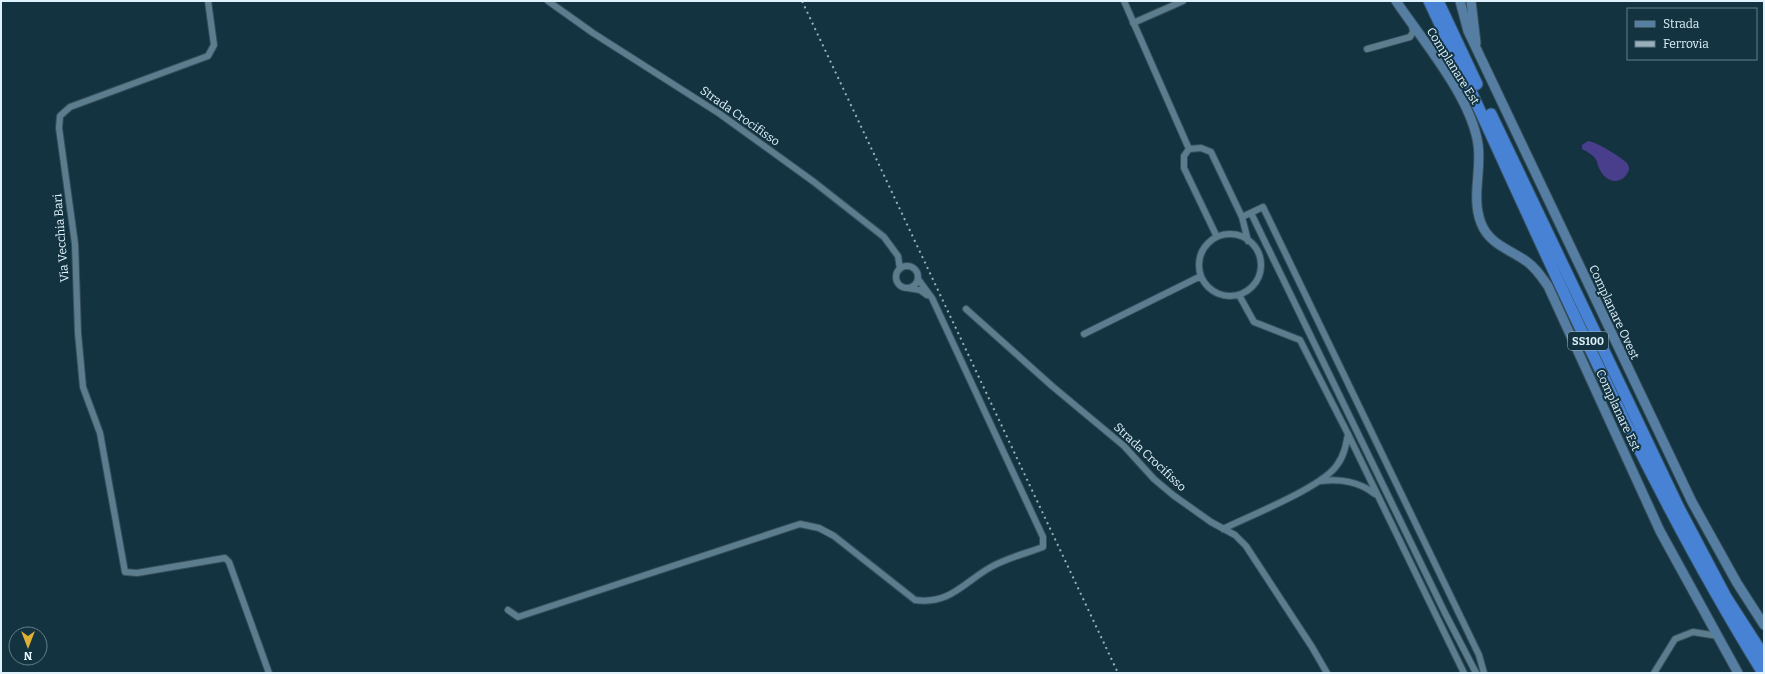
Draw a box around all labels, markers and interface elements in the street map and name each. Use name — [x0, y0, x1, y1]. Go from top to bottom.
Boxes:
legend — [1627, 8, 1757, 60]
text: Strada — [1663, 17, 1700, 31]
street label: Complanare Est — [1424, 25, 1483, 108]
text: Ferrovia — [1663, 37, 1709, 51]
street label: Strada Crocifisso — [698, 83, 783, 149]
street label: Via Vecchia Bari — [50, 193, 72, 283]
street label: Complanare Ovest — [1586, 263, 1642, 362]
road number: SS100 — [1568, 332, 1608, 350]
street label: Complanare Est — [1593, 367, 1643, 454]
street label: Strada Crocifisso — [1111, 420, 1189, 494]
north arrow — [8, 626, 48, 666]
text: N — [23, 649, 32, 662]

